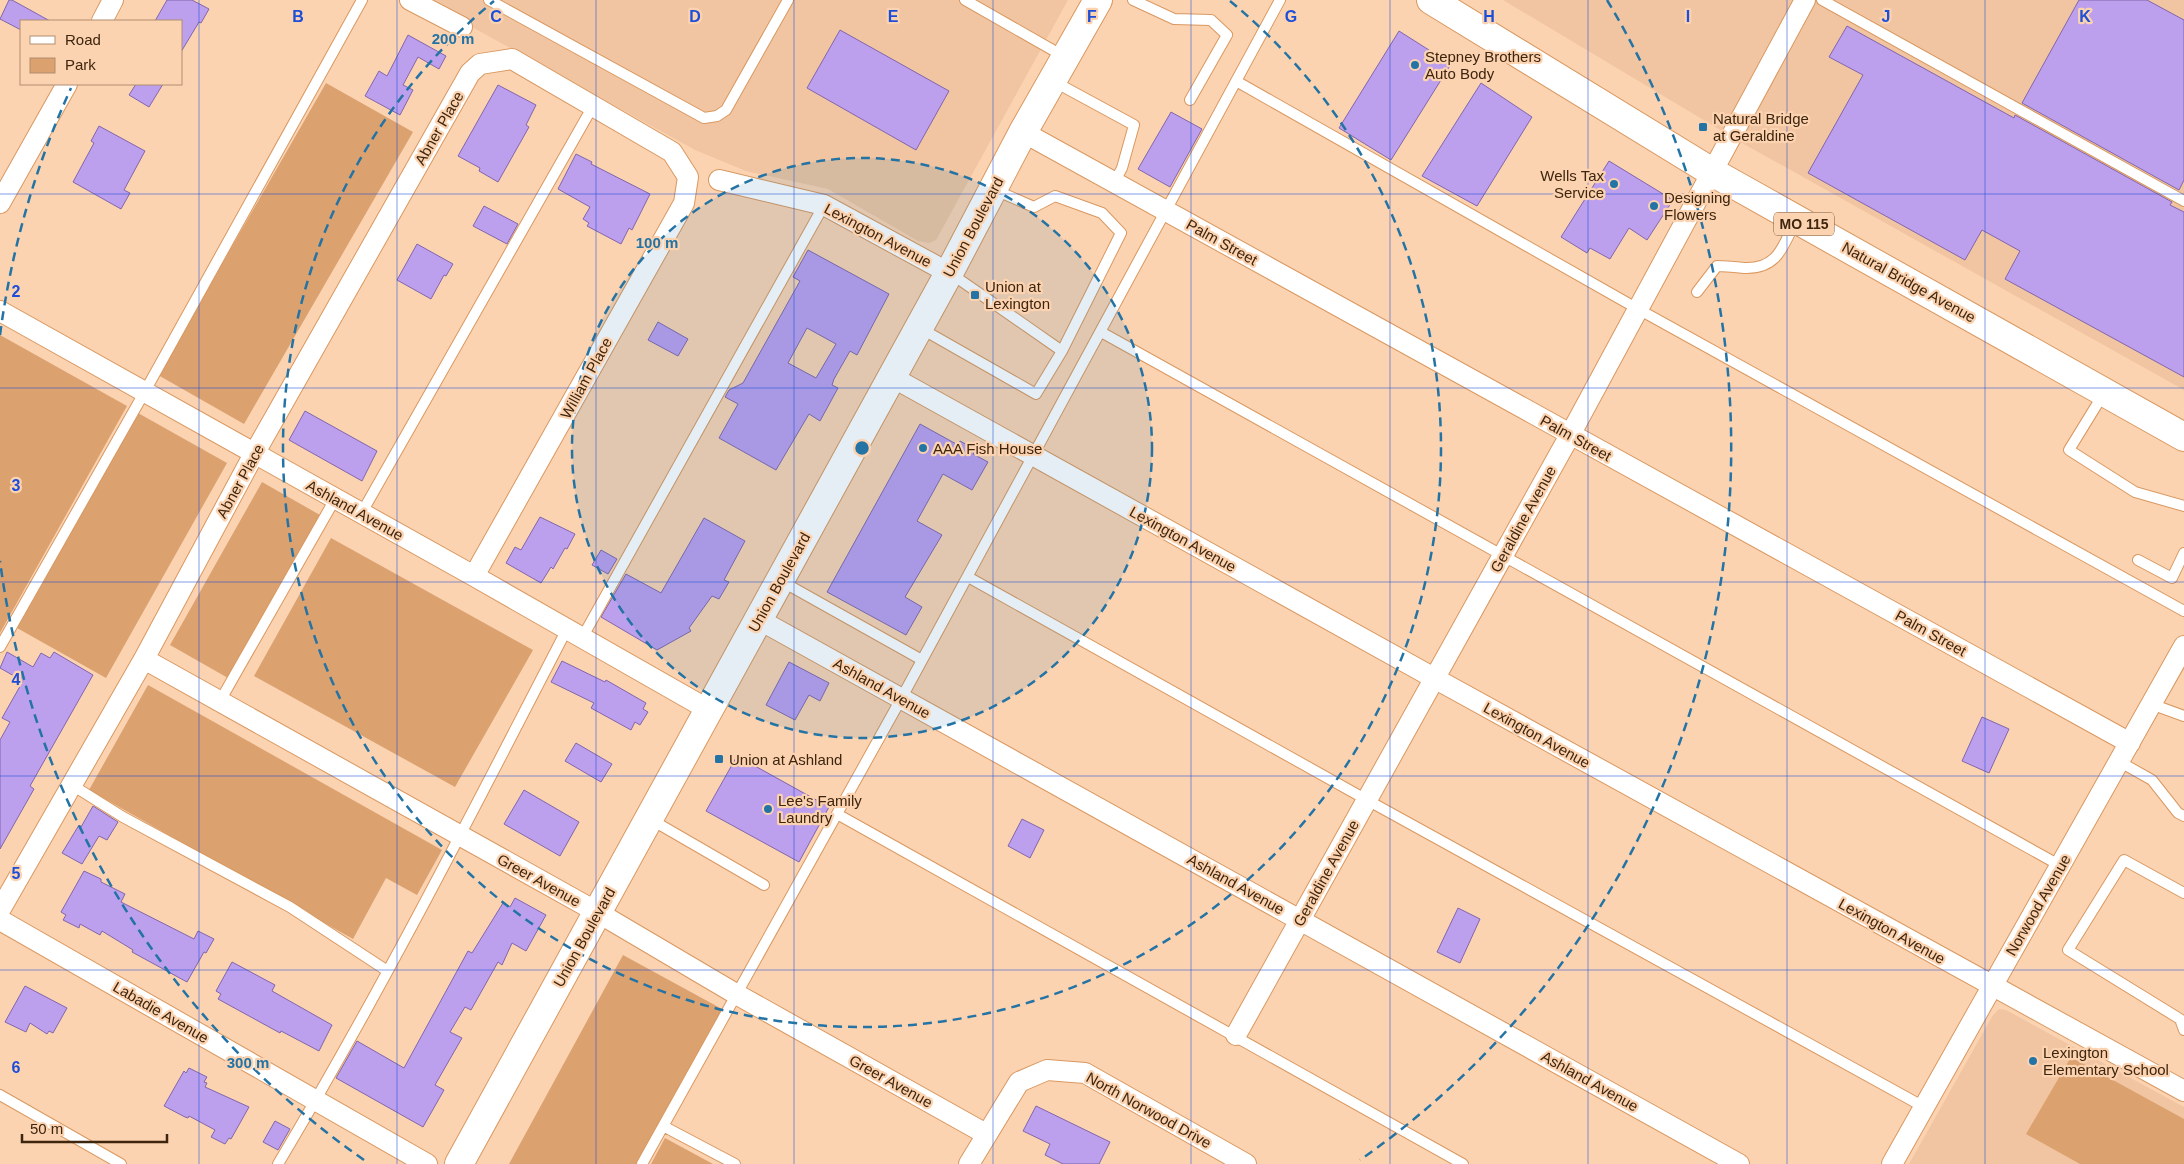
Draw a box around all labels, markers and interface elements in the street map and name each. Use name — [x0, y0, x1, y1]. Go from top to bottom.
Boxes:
text: B — [292, 8, 304, 25]
text: C — [490, 8, 502, 25]
text: D — [689, 8, 701, 25]
text: E — [888, 8, 899, 25]
text: F — [1087, 8, 1097, 25]
text: G — [1285, 8, 1297, 25]
text: H — [1483, 8, 1495, 25]
text: I — [1686, 8, 1690, 25]
text: J — [1882, 8, 1890, 25]
text: K — [2079, 8, 2091, 25]
legend — [20, 20, 182, 85]
text: 200 m — [432, 30, 474, 47]
text: Road — [65, 31, 101, 48]
place label: Stepney Brothers Auto Body — [1425, 48, 1541, 82]
text: Park — [65, 56, 96, 73]
marker: Stepney Brothers Auto Body — [1409, 59, 1421, 71]
street label: Abner Place — [411, 88, 467, 168]
place label: Natural Bridge at Geraldine — [1713, 110, 1809, 144]
marker: Natural Bridge at Geraldine — [1697, 121, 1709, 133]
place label: Wells Tax Service — [1540, 167, 1604, 201]
street label: Union Boulevard — [939, 174, 1007, 280]
marker: Wells Tax Service — [1608, 178, 1620, 190]
place label: Designing Flowers — [1664, 189, 1731, 223]
street label: Lexington Avenue — [821, 200, 935, 270]
marker: Designing Flowers — [1648, 200, 1660, 212]
road number: MO 115 — [1774, 212, 1834, 235]
street label: Palm Street — [1184, 216, 1261, 269]
text: 100 m — [636, 234, 678, 251]
street label: Natural Bridge Avenue — [1839, 238, 1979, 326]
place label: Union at Lexington — [985, 278, 1050, 312]
text: 2 — [12, 283, 21, 300]
marker: Union at Lexington — [969, 289, 981, 301]
street label: William Place — [557, 335, 615, 421]
street label: Palm Street — [1538, 412, 1615, 465]
centre of rings — [853, 439, 871, 457]
place label: AAA Fish House — [933, 440, 1042, 457]
street label: Abner Place — [213, 441, 267, 521]
marker: AAA Fish House — [917, 442, 929, 454]
street label: Geraldine Avenue — [1487, 463, 1559, 575]
street label: Ashland Avenue — [304, 476, 406, 544]
text: 3 — [12, 477, 21, 494]
street label: Lexington Avenue — [1127, 503, 1239, 575]
street label: Union Boulevard — [745, 529, 813, 635]
street label: Palm Street — [1893, 607, 1970, 660]
street label: Ashland Avenue — [831, 654, 933, 722]
text: 4 — [12, 671, 21, 688]
street label: Lexington Avenue — [1481, 699, 1593, 771]
place label: Union at Ashland — [729, 751, 842, 768]
marker: Union at Ashland — [713, 753, 725, 765]
place label: Lee's Family Laundry — [778, 792, 862, 826]
marker: Lee's Family Laundry — [762, 803, 774, 815]
street label: Geraldine Avenue — [1290, 817, 1362, 929]
street label: Greer Avenue — [495, 850, 583, 910]
street label: Ashland Avenue — [1185, 850, 1287, 918]
street label: Norwood Avenue — [2002, 851, 2074, 959]
text: 5 — [12, 865, 21, 882]
street label: Union Boulevard — [550, 884, 618, 990]
street label: Lexington Avenue — [1836, 895, 1948, 967]
street label: Labadie Avenue — [110, 978, 212, 1046]
place label: Lexington Elementary School — [2043, 1044, 2169, 1078]
street label: Ashland Avenue — [1539, 1047, 1641, 1115]
street label: Greer Avenue — [847, 1051, 935, 1111]
text: 300 m — [227, 1054, 269, 1071]
marker: Lexington Elementary School — [2027, 1055, 2039, 1067]
text: 6 — [12, 1059, 21, 1076]
street label: North Norwood Drive — [1084, 1069, 1214, 1151]
scale bar — [22, 1112, 168, 1144]
text: 50 m — [30, 1120, 63, 1137]

